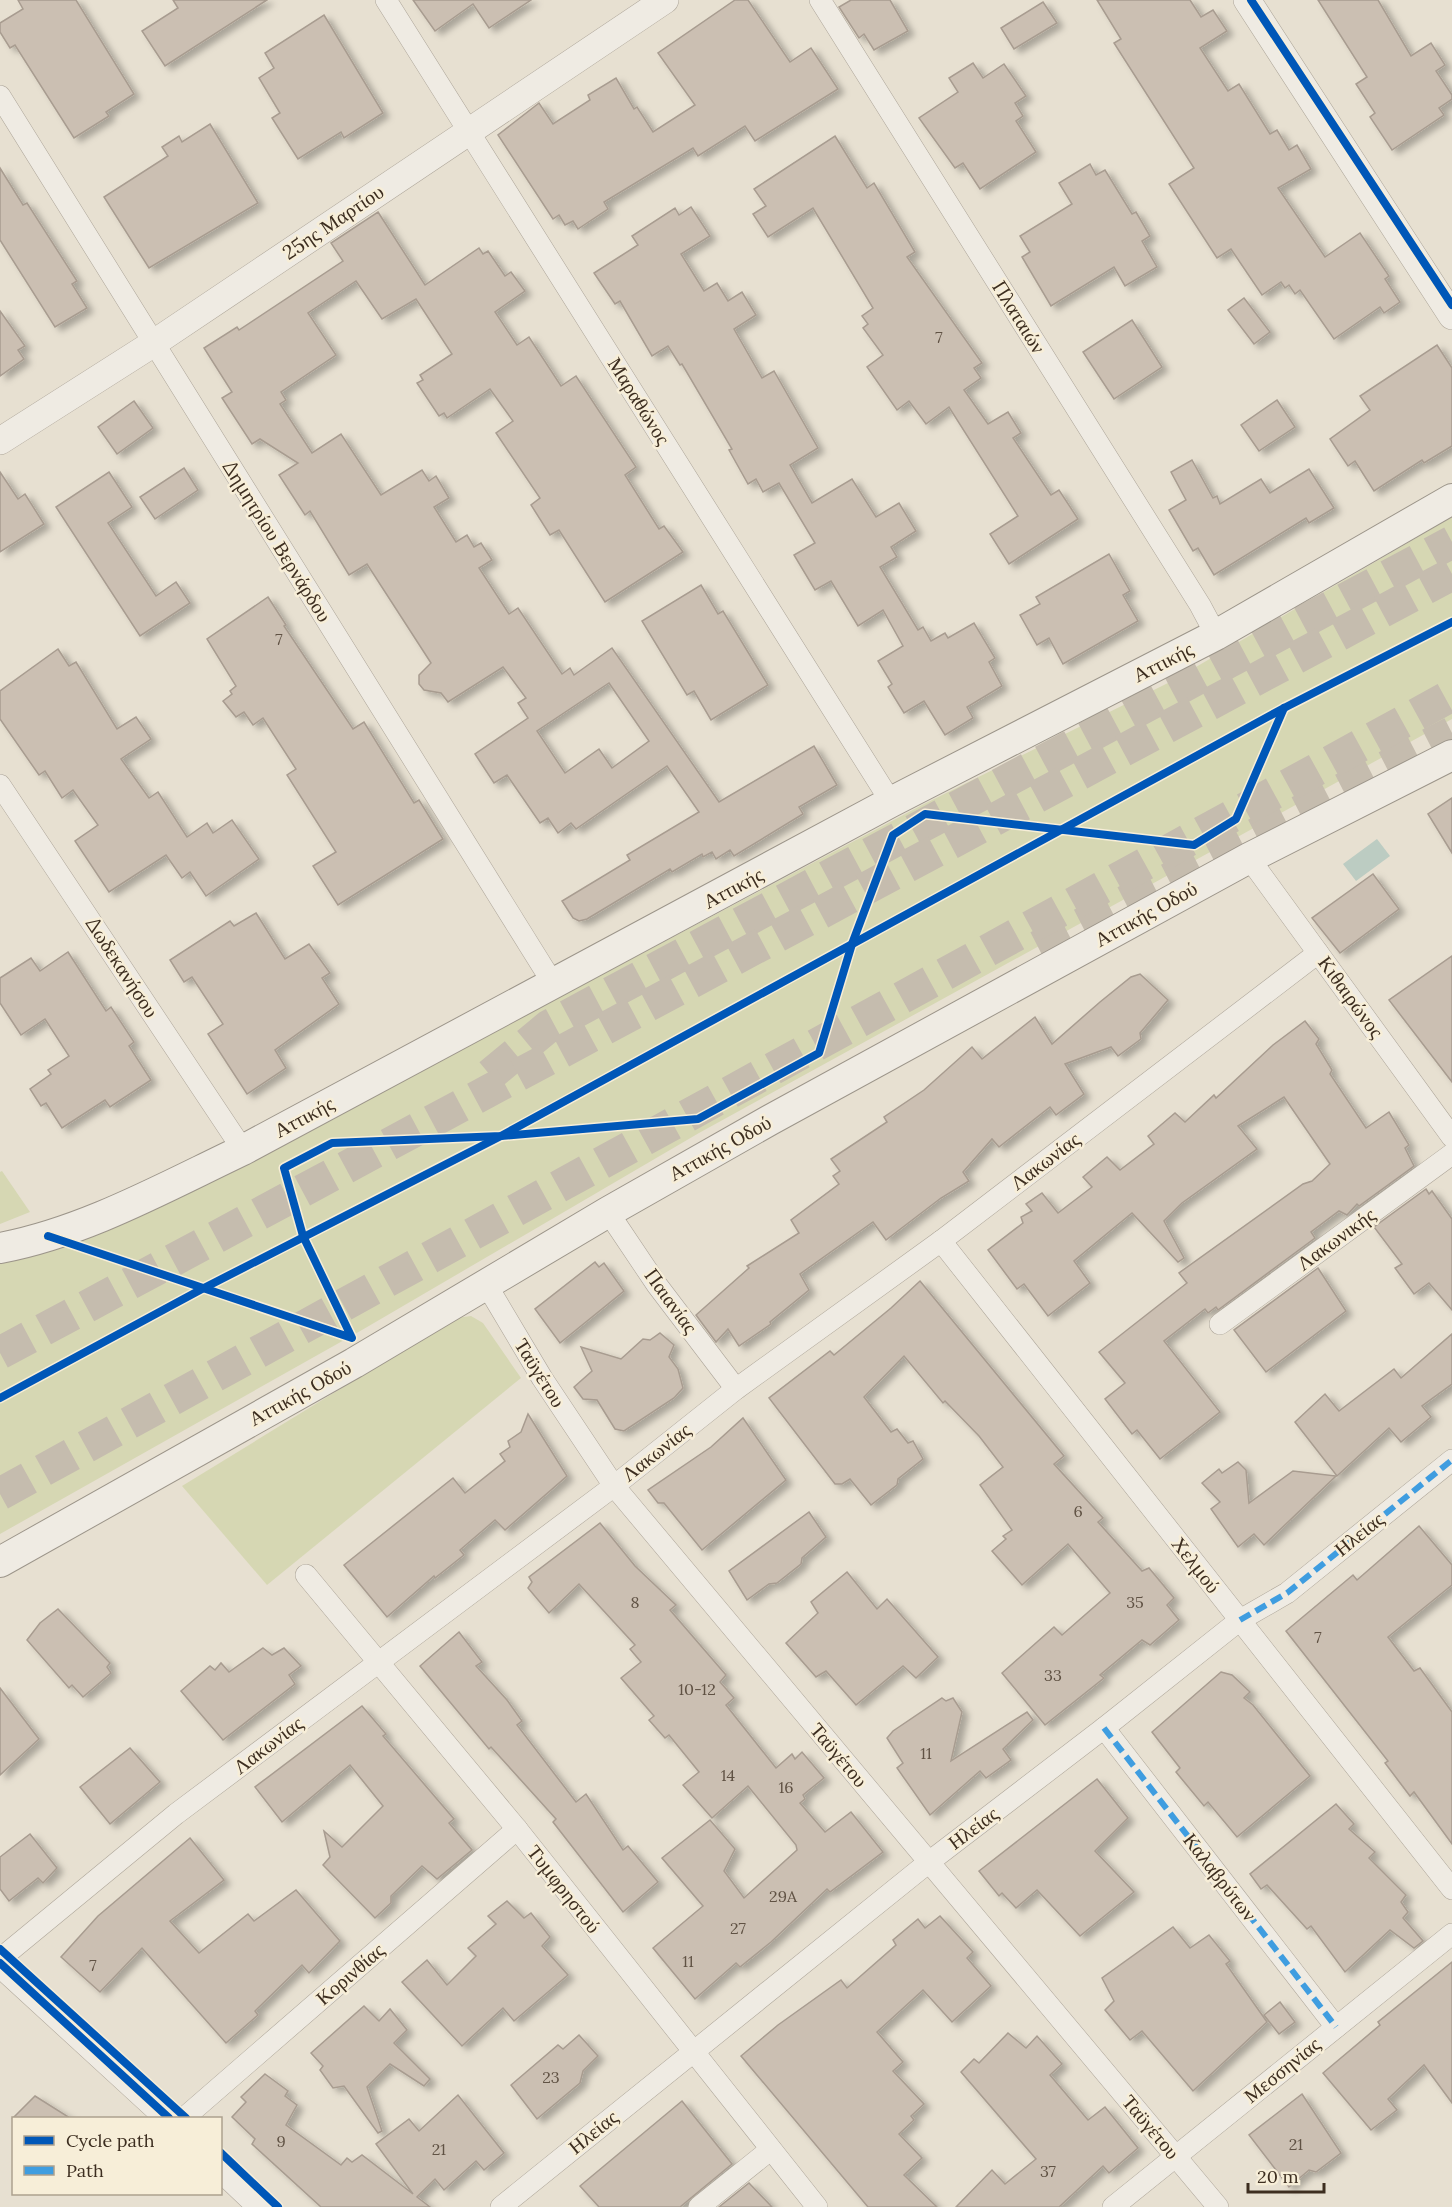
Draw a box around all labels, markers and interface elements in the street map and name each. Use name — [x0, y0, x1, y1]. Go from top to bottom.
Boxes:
street label: 25ης Μαρτίου — [277, 179, 388, 265]
street label: Πλαταιών — [987, 276, 1052, 358]
house number: 7 — [935, 327, 943, 347]
street label: Μαραθώνος — [603, 352, 676, 449]
street label: Δημητρίου Βερνάρδου — [217, 455, 337, 626]
house number: 7 — [275, 629, 283, 649]
street label: Αττικής — [1128, 636, 1197, 687]
street label: Αττικής — [698, 861, 767, 914]
street label: Αττικής Οδού — [1090, 875, 1201, 952]
street label: Δωδεκανήσου — [80, 911, 164, 1022]
street label: Κιθαιρώνος — [1313, 951, 1390, 1043]
street label: Αττικής — [269, 1090, 338, 1143]
street label: Αττικής Οδού — [664, 1109, 775, 1186]
street label: Λακωνίας — [1005, 1126, 1085, 1195]
street label: Λακωνικής — [1292, 1202, 1380, 1275]
street label: Παιανίας — [639, 1263, 703, 1338]
street label: Ταϋγέτου — [510, 1334, 571, 1412]
street label: Αττικής Οδού — [244, 1354, 355, 1431]
street label: Λακωνίας — [616, 1417, 695, 1486]
house number: 6 — [1073, 1501, 1083, 1521]
street label: Ηλείας — [1329, 1506, 1388, 1561]
street label: Χελμού — [1167, 1531, 1226, 1598]
house number: 8 — [631, 1592, 640, 1612]
house number: 35 — [1126, 1592, 1144, 1612]
house number: 7 — [1314, 1627, 1322, 1647]
house number: 33 — [1044, 1665, 1062, 1685]
house number: 10-12 — [678, 1679, 716, 1699]
street label: Λακωνίας — [228, 1710, 308, 1779]
street label: Ταϋγέτου — [805, 1717, 874, 1792]
house number: 11 — [920, 1743, 932, 1763]
house number: 14 — [721, 1765, 736, 1785]
house number: 16 — [778, 1777, 794, 1797]
street label: Ηλείας — [943, 1801, 1003, 1855]
street label: Καλαβρύτων — [1178, 1828, 1262, 1926]
street label: Τυμφρηστού — [522, 1840, 607, 1938]
house number: 29A — [769, 1886, 798, 1906]
house number: 27 — [730, 1918, 747, 1938]
street label: Κορινθίας — [310, 1937, 389, 2010]
house number: 11 — [682, 1951, 694, 1971]
house number: 7 — [89, 1955, 97, 1975]
street label: Μεσσηνίας — [1238, 2031, 1325, 2108]
house number: 23 — [542, 2067, 560, 2087]
street label: Ταϋγέτου — [1117, 2089, 1186, 2164]
street label: Ηλείας — [563, 2104, 622, 2159]
legend — [12, 2117, 222, 2195]
text: Cycle path — [66, 2129, 155, 2152]
house number: 9 — [276, 2131, 286, 2151]
house number: 21 — [1289, 2134, 1303, 2154]
house number: 21 — [432, 2139, 446, 2159]
scale bar — [1248, 2156, 1324, 2194]
text: Path — [66, 2159, 104, 2182]
house number: 37 — [1040, 2161, 1057, 2181]
text: 20 m — [1257, 2165, 1299, 2188]

